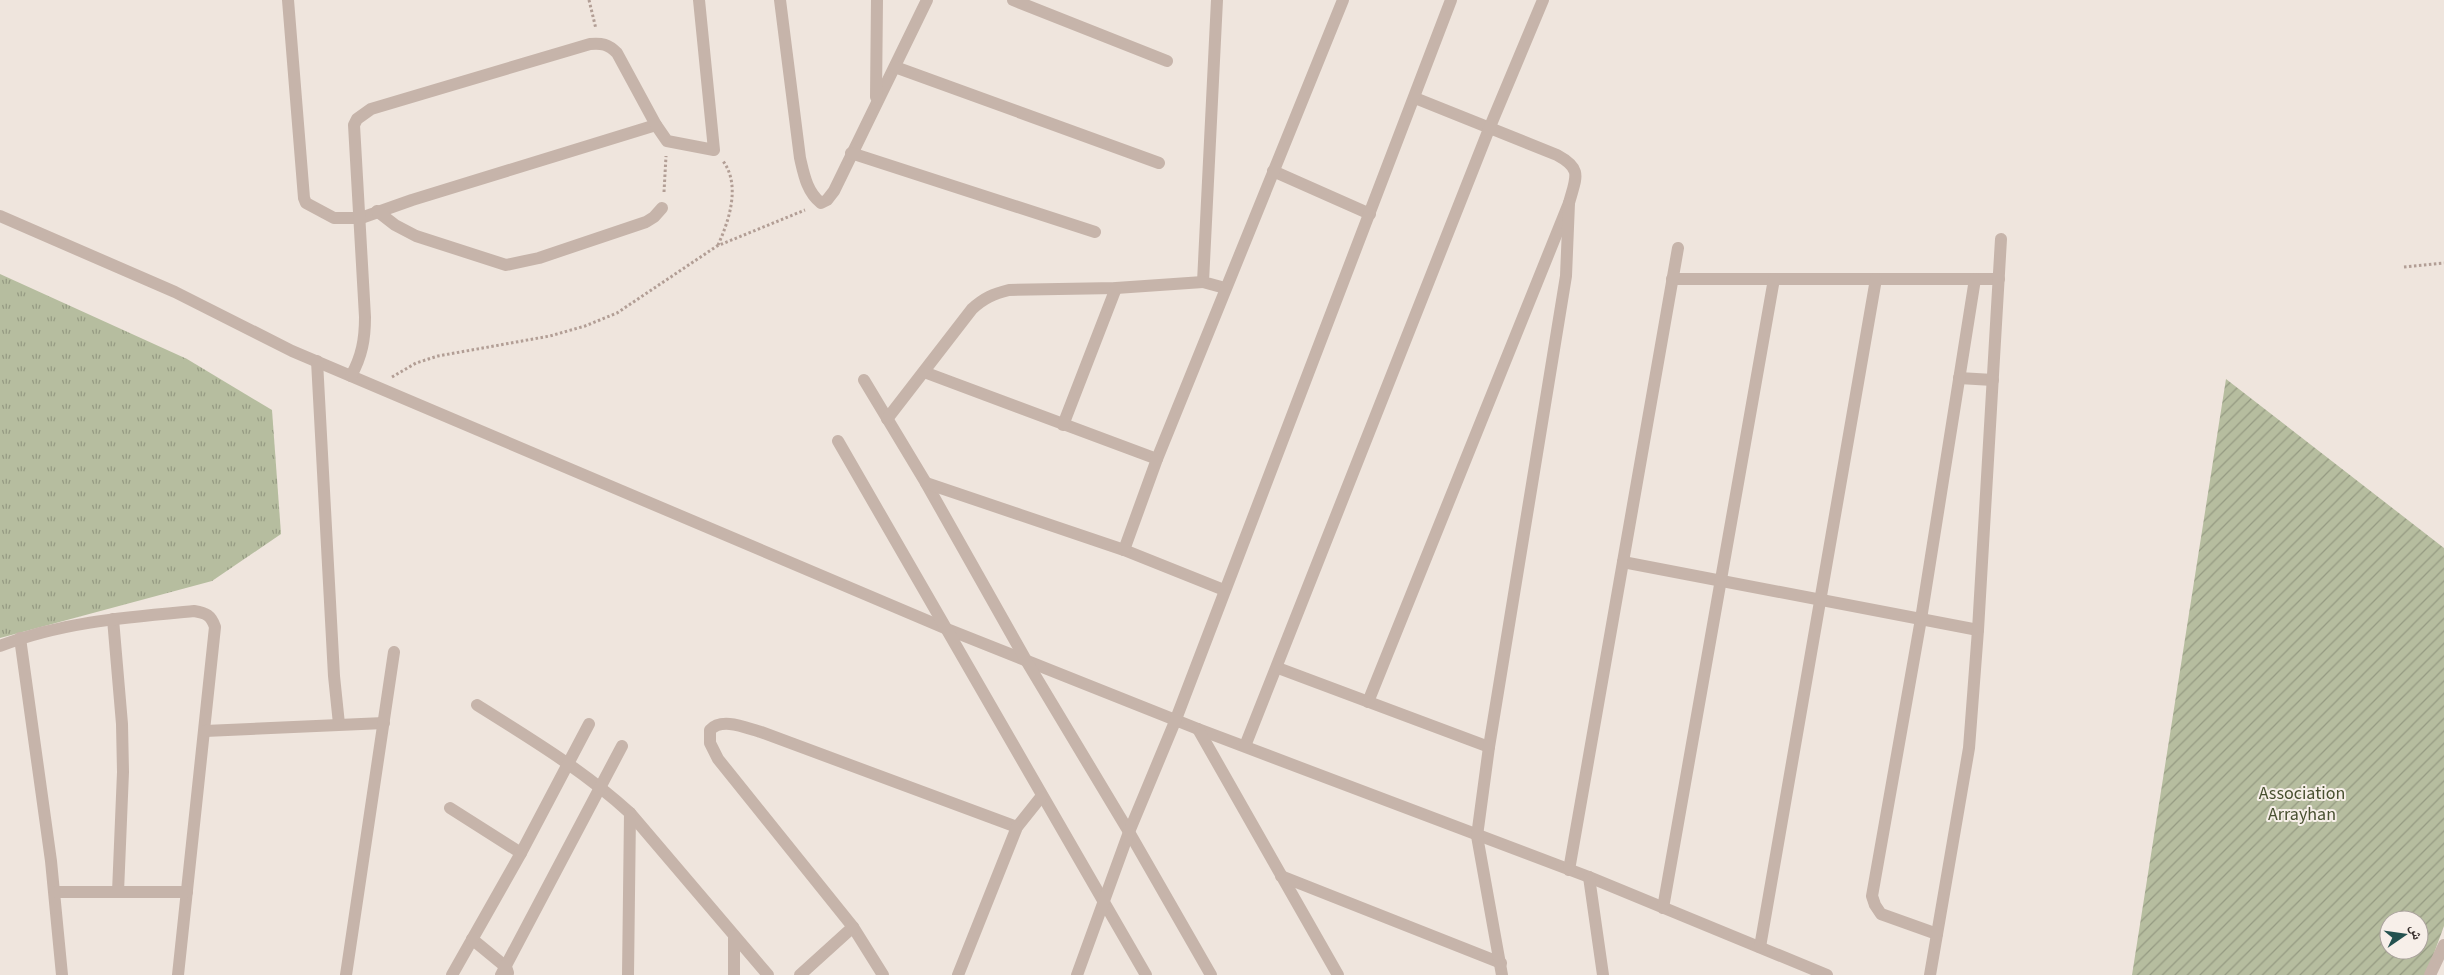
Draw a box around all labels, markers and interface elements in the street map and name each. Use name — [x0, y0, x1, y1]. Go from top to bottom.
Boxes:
park label: Association Arrayhan — [2259, 781, 2345, 827]
north arrow — [2379, 910, 2429, 960]
text: ش — [2404, 923, 2427, 942]

